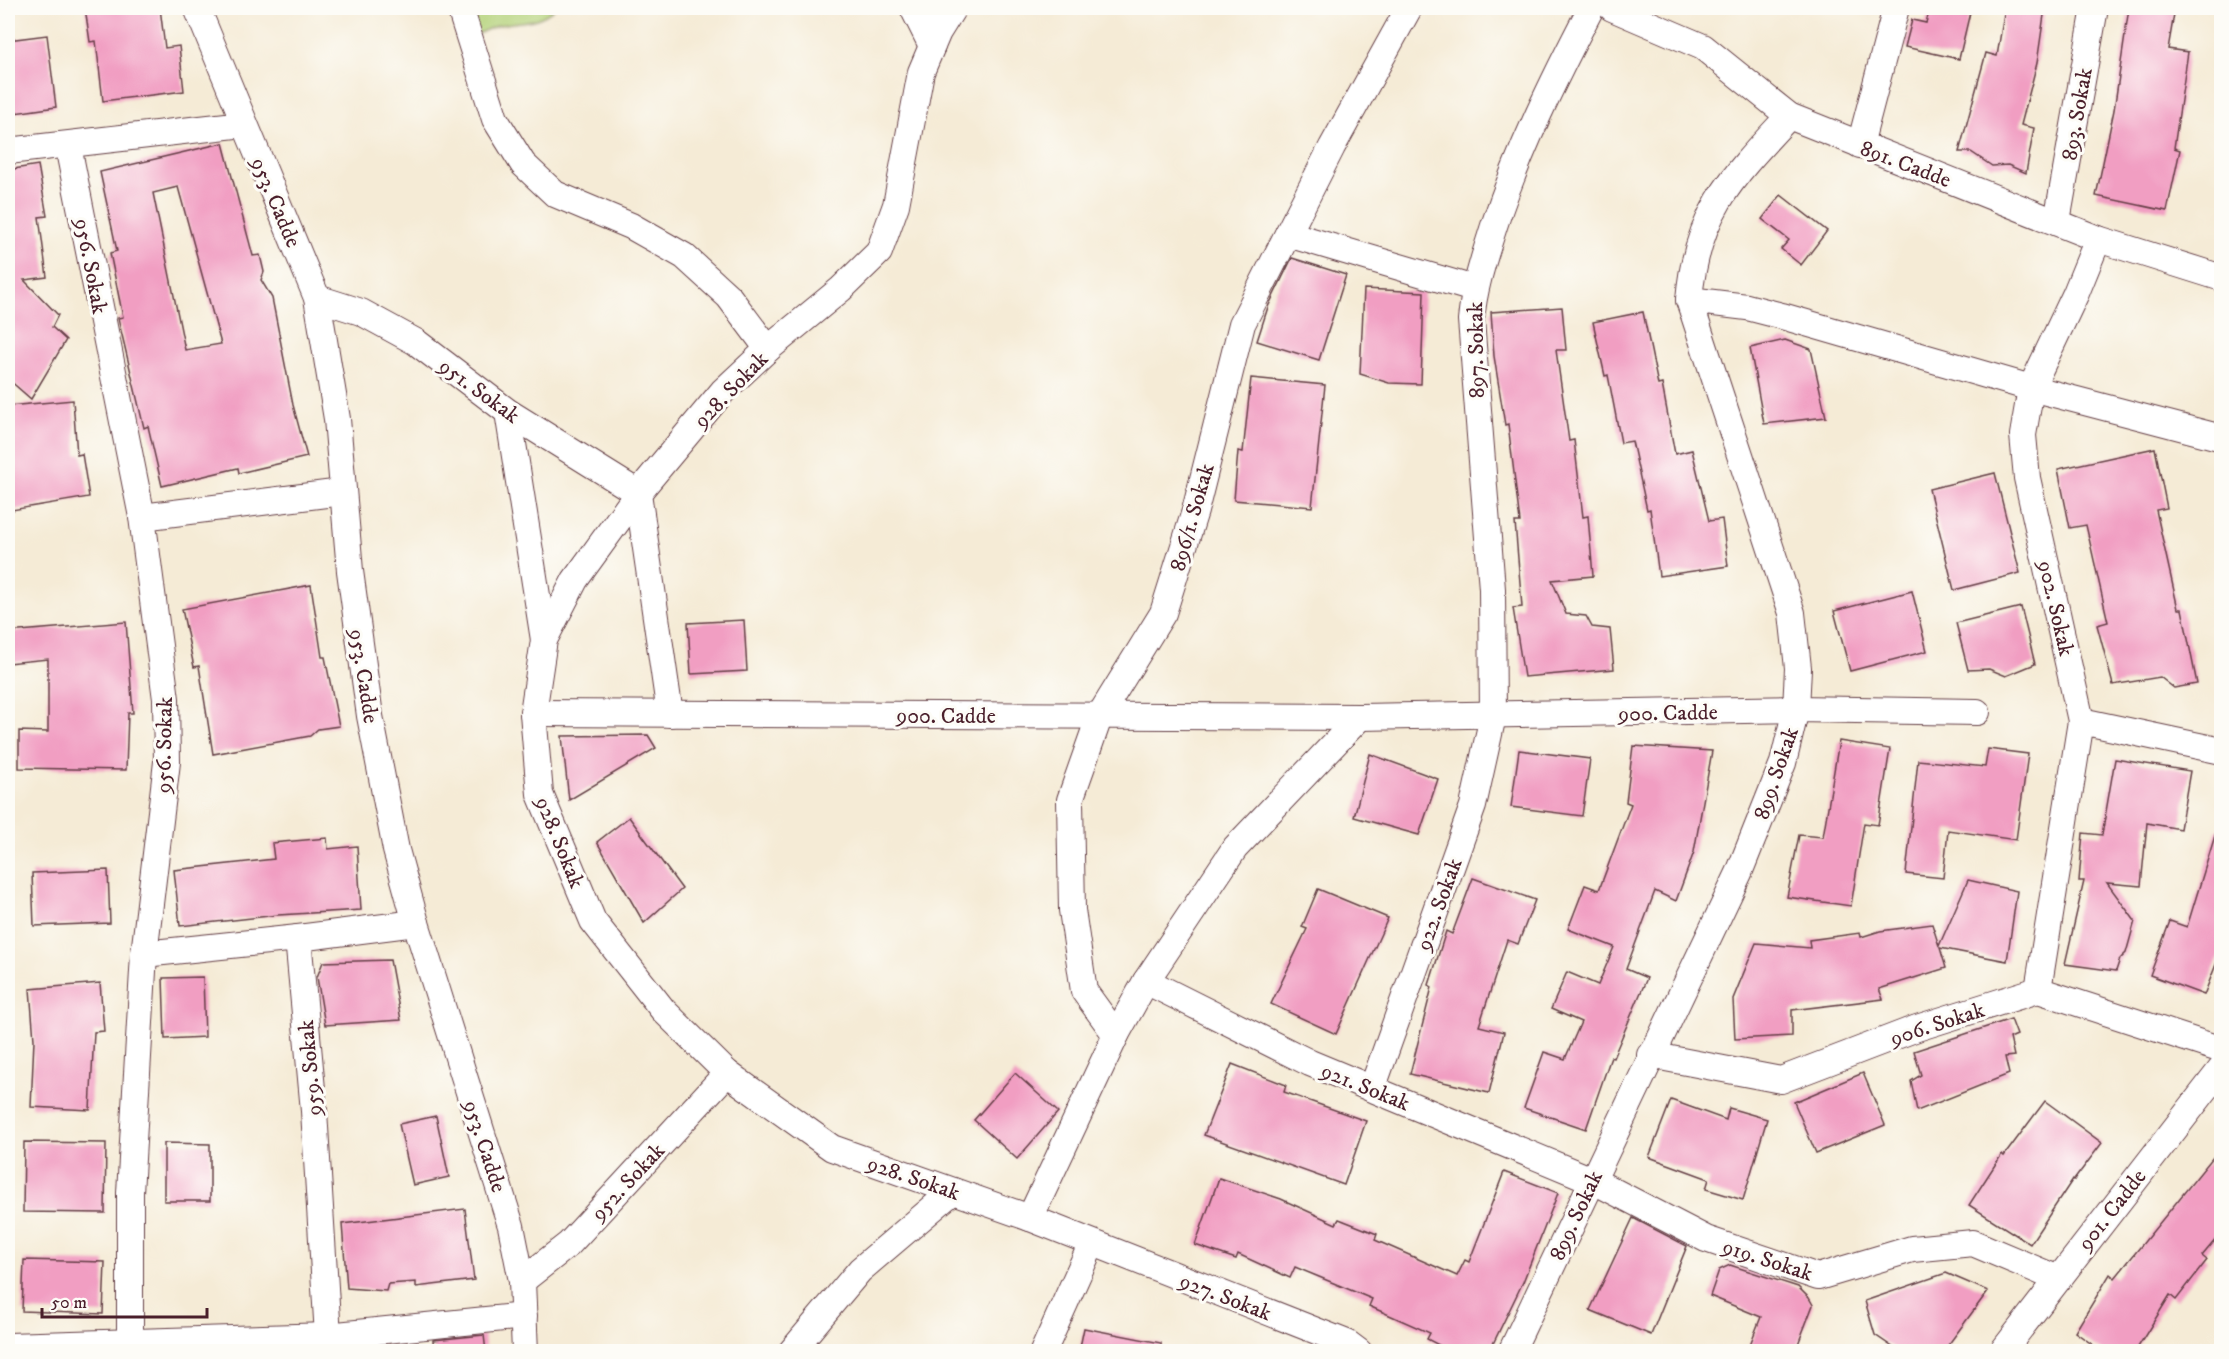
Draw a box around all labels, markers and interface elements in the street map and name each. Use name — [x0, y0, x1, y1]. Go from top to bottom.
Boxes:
street label: 893. Sokak — [2056, 66, 2099, 163]
street label: 891. Cadde — [1856, 135, 1955, 194]
street label: 953. Cadde — [244, 153, 307, 252]
street label: 956. Sokak — [68, 215, 113, 316]
street label: 897. Sokak — [1462, 301, 1491, 399]
street label: 928. Sokak — [687, 346, 774, 435]
street label: 951. Sokak — [433, 352, 525, 430]
street label: 896/1. Sokak — [1164, 460, 1221, 574]
street label: 902. Sokak — [2031, 557, 2080, 659]
street label: 953. Cadde — [343, 626, 384, 725]
street label: 956. Sokak — [150, 696, 179, 795]
street label: 900. Cadde — [1617, 699, 1718, 728]
street label: 900. Cadde — [895, 703, 996, 730]
street label: 899. Sokak — [1748, 724, 1805, 823]
street label: 928. Sokak — [529, 792, 590, 892]
street label: 922. Sokak — [1410, 855, 1469, 955]
street label: 906. Sokak — [1886, 996, 1988, 1053]
street label: 959. Sokak — [293, 1019, 328, 1118]
street label: 921. Sokak — [1316, 1057, 1414, 1117]
street label: 953. Cadde — [457, 1096, 512, 1196]
street label: 952. Sokak — [585, 1138, 671, 1227]
street label: 928. Sokak — [863, 1150, 963, 1207]
street label: 901. Cadde — [2071, 1164, 2152, 1257]
street label: 899. Sokak — [1544, 1166, 1609, 1265]
street label: 919. Sokak — [1718, 1233, 1816, 1288]
street label: 927. Sokak — [1175, 1267, 1275, 1327]
scale bar — [42, 1281, 207, 1319]
text: 50 m — [51, 1292, 87, 1314]

